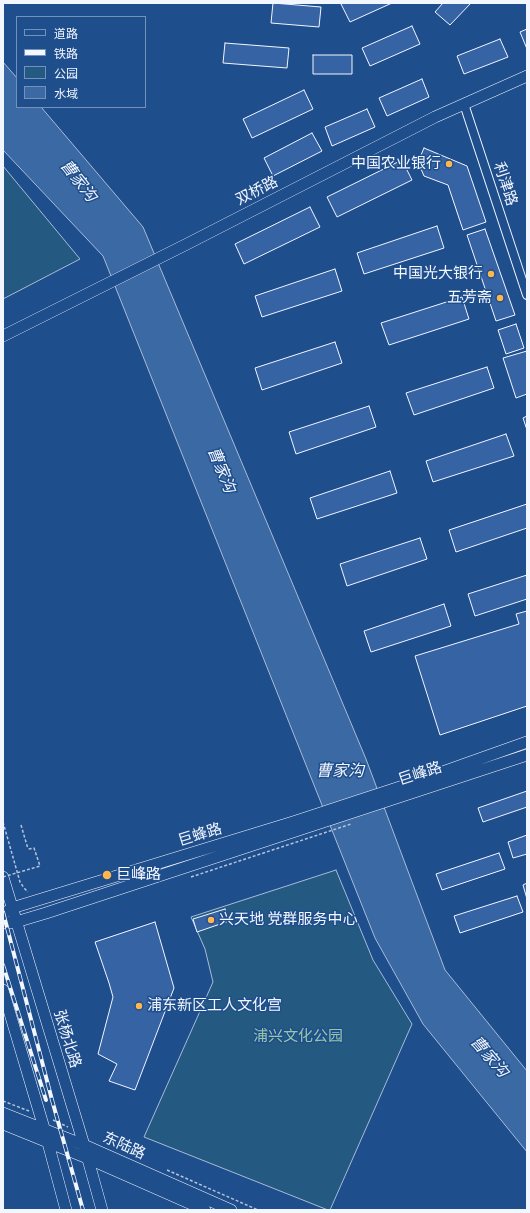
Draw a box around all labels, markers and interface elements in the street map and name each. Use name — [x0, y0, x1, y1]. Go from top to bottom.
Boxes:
legend — [16, 16, 146, 108]
text: 道路 — [54, 27, 78, 41]
text: 铁路 — [54, 47, 78, 61]
text: 公园 — [54, 67, 78, 81]
text: 水域 — [54, 87, 78, 101]
place label: 中国农业银行 — [351, 155, 441, 173]
water label: 曹家沟 — [56, 156, 100, 206]
marker: 中国农业银行 — [444, 159, 454, 169]
street label: 利津路 — [489, 160, 521, 208]
street label: 双桥路 — [233, 173, 281, 209]
place label: 中国光大银行 — [393, 265, 483, 283]
marker: 中国光大银行 — [486, 269, 496, 279]
place label: 五芳斋 — [447, 289, 492, 307]
marker: 五芳斋 — [495, 293, 505, 303]
water label: 曹家沟 — [203, 444, 239, 496]
street label: 巨峰路 — [396, 758, 444, 790]
water label: 曹家沟 — [316, 761, 364, 781]
street label: 巨蜂路 — [176, 820, 224, 850]
place label: 巨峰路 — [116, 866, 161, 884]
marker: 巨峰路 — [101, 869, 113, 881]
place label: 兴天地 党群服务中心 — [219, 911, 358, 929]
marker: 兴天地 党群服务中心 — [206, 915, 216, 925]
place label: 浦东新区工人文化宫 — [147, 997, 282, 1015]
marker: 浦东新区工人文化宫 — [134, 1001, 144, 1011]
street label: 张杨北路 — [50, 1008, 84, 1070]
park label: 浦兴文化公园 — [253, 1028, 343, 1046]
water label: 曹家沟 — [466, 1033, 512, 1081]
street label: 东陆路 — [100, 1129, 148, 1163]

